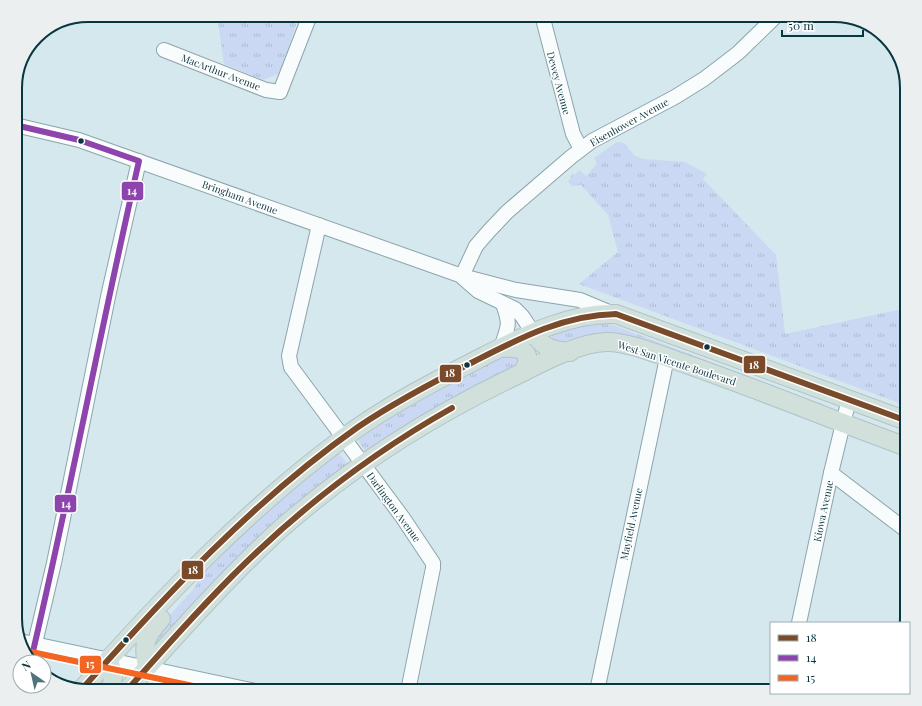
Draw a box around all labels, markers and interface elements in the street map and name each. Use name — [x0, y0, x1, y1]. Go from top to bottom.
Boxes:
scale bar — [782, 12, 863, 38]
text: 50 m — [788, 17, 814, 33]
street label: MacArthur Avenue — [179, 50, 263, 94]
street label: Dewey Avenue — [544, 50, 574, 116]
street label: Eisenhower Avenue — [587, 95, 671, 149]
unlabelled marker — [76, 136, 86, 146]
street label: Bringham Avenue — [200, 177, 280, 217]
line badge: 14 — [121, 181, 144, 201]
text: 14 — [127, 183, 137, 198]
street label: West San Vicente Boulevard — [615, 337, 738, 389]
unlabelled marker — [702, 342, 712, 352]
line badge: 18 — [743, 355, 766, 374]
text: 18 — [749, 357, 759, 372]
unlabelled marker — [462, 360, 472, 370]
line badge: 18 — [439, 364, 462, 383]
text: 18 — [445, 365, 455, 380]
street label: Darlington Avenue — [364, 469, 424, 545]
street label: Kiowa Avenue — [810, 479, 836, 543]
street label: Mayfield Avenue — [617, 487, 645, 561]
line badge: 14 — [54, 494, 77, 513]
text: 14 — [61, 496, 71, 511]
line badge: 18 — [181, 560, 204, 580]
text: 18 — [188, 562, 198, 577]
legend — [770, 622, 910, 694]
text: 18 — [806, 629, 817, 645]
unlabelled marker — [121, 635, 131, 645]
text: 14 — [806, 649, 816, 665]
north arrow — [12, 654, 52, 694]
line badge: 15 — [79, 655, 102, 674]
text: 15 — [85, 656, 95, 671]
text: N — [19, 657, 34, 674]
text: 15 — [806, 669, 815, 685]

